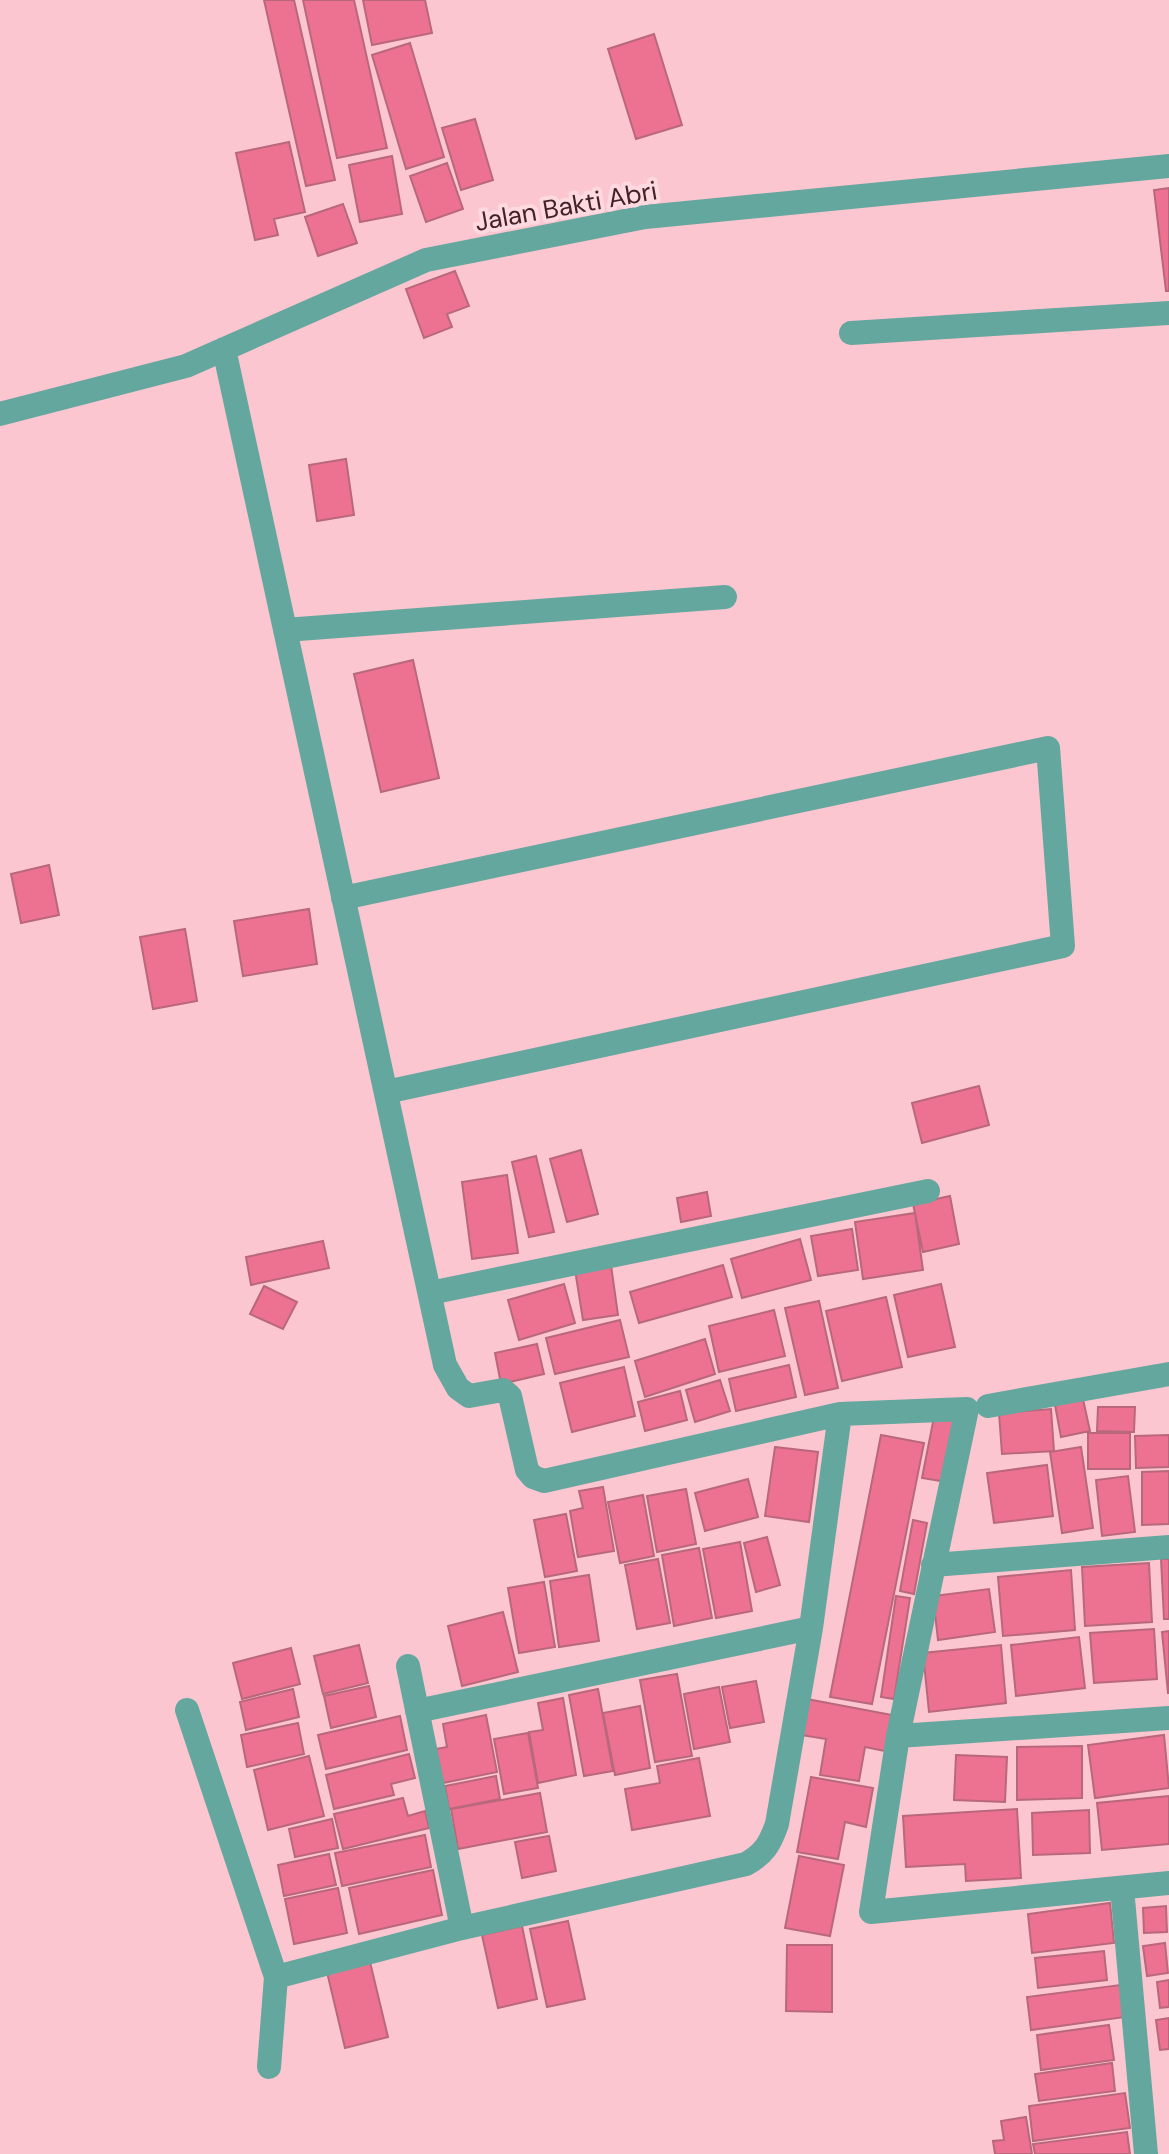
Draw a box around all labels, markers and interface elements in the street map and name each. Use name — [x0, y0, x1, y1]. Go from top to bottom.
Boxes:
street label: Jalan Bakti Abri — [472, 173, 660, 239]

